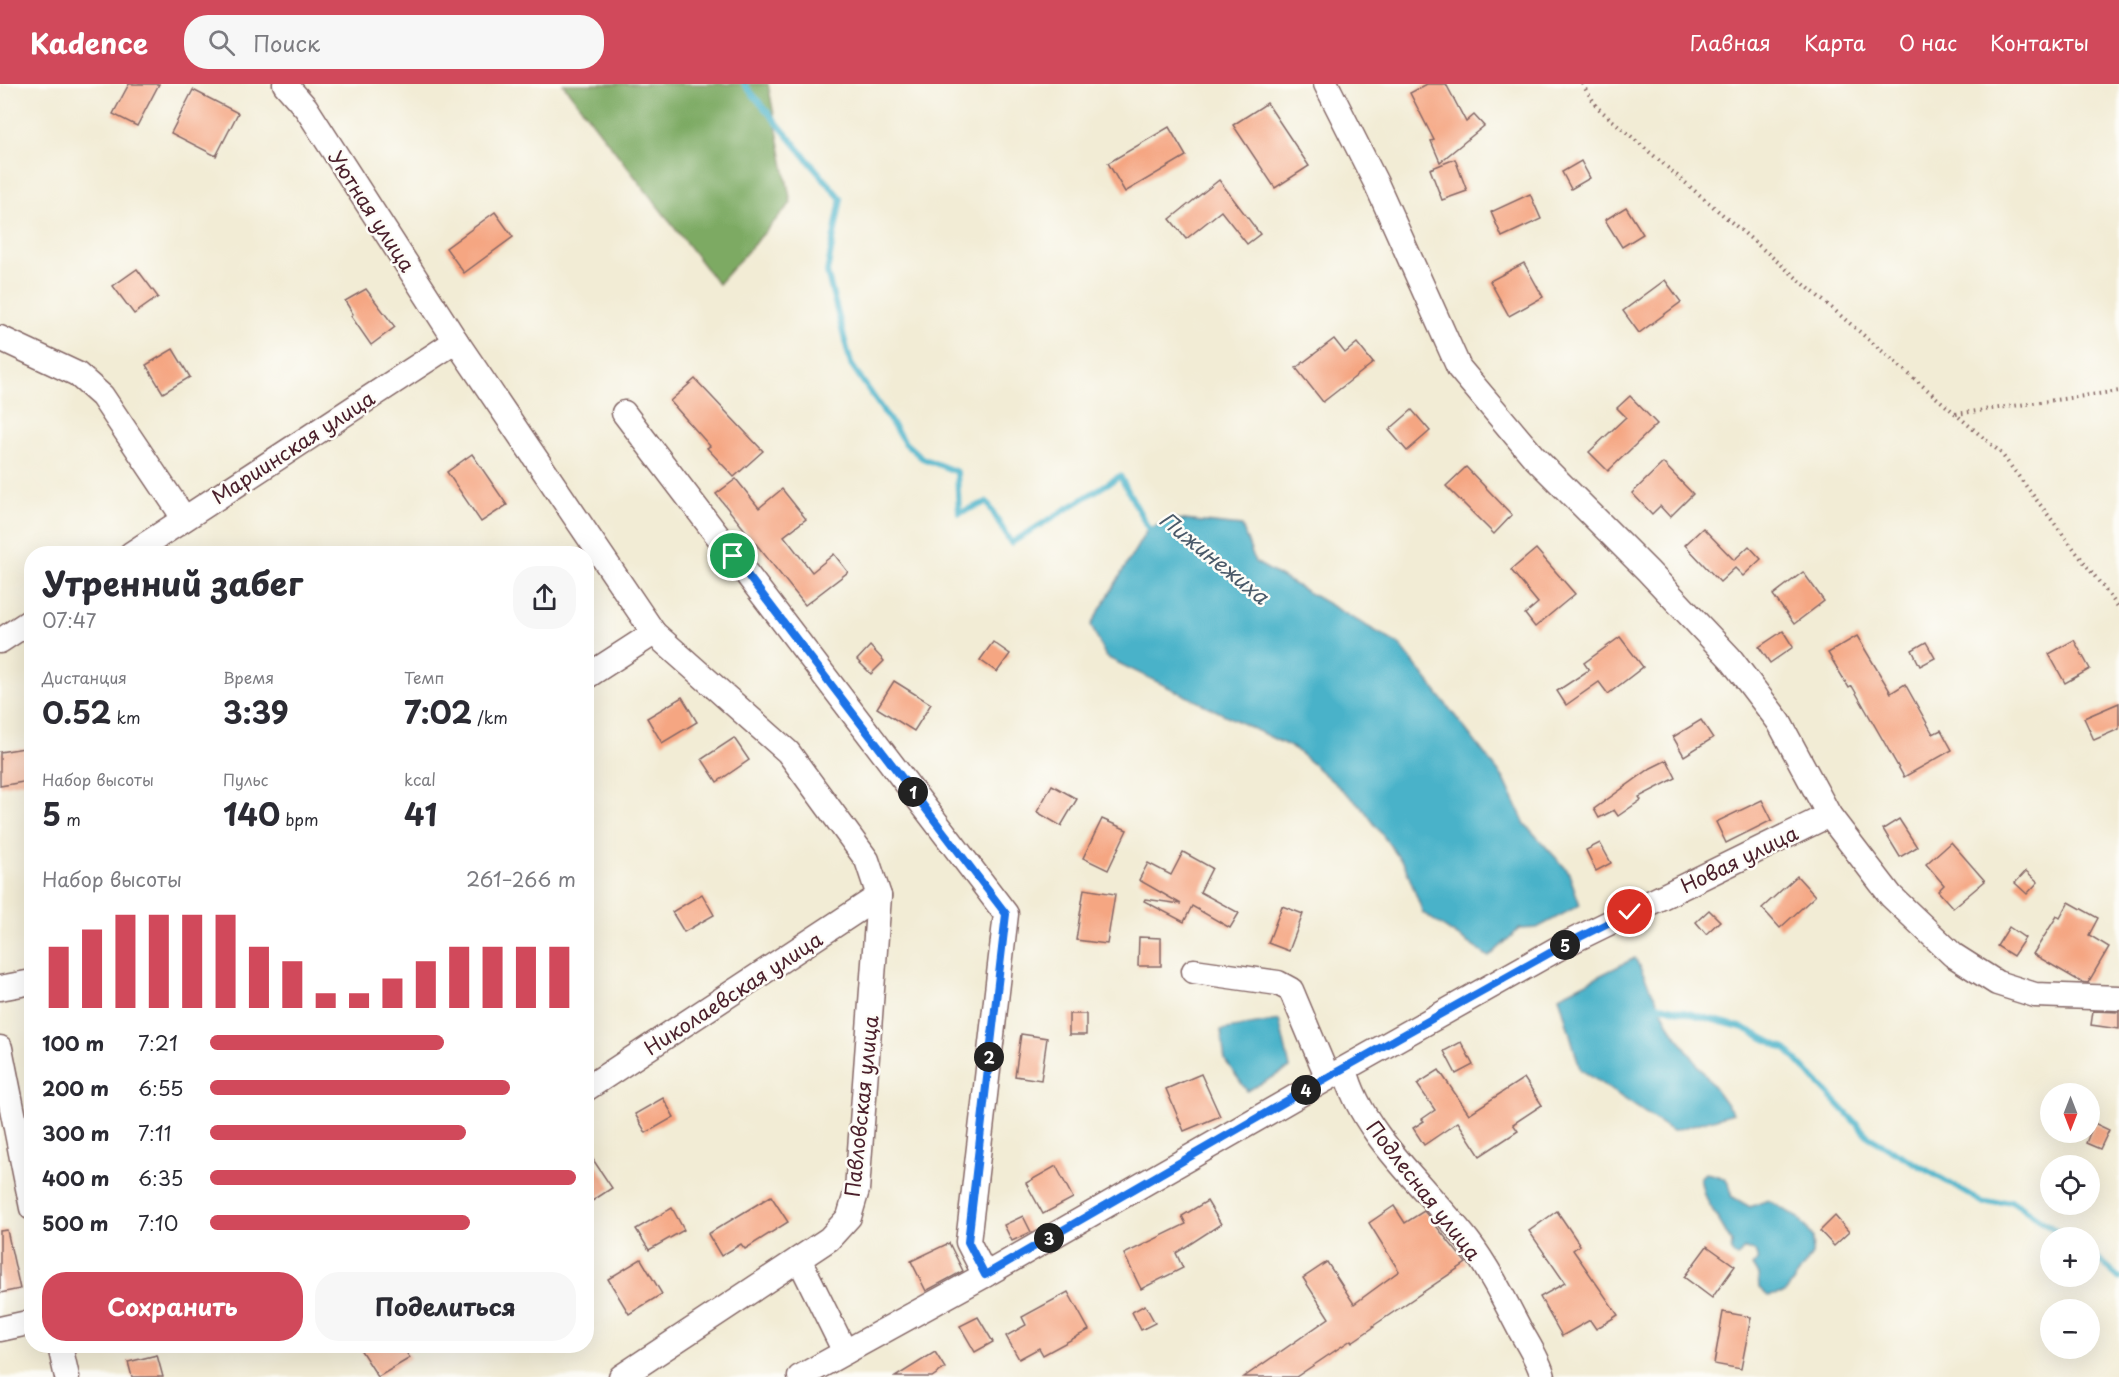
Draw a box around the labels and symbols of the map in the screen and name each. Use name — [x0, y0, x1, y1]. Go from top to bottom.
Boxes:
street label: Уютная улица — [321, 144, 423, 278]
street label: Мариинская улица — [206, 383, 381, 511]
water label: Пижинежиха — [1153, 503, 1277, 612]
pin — [707, 530, 758, 581]
pin: 1 — [898, 777, 928, 807]
street label: Новая улица — [1675, 817, 1803, 900]
pin — [1604, 886, 1655, 937]
street label: Николаевская улица — [638, 924, 828, 1062]
pin: 5 — [1550, 930, 1580, 960]
street label: Павловская улица — [837, 1013, 885, 1198]
pin: 2 — [974, 1042, 1004, 1072]
pin: 4 — [1291, 1075, 1321, 1105]
north arrow — [2040, 1083, 2100, 1143]
street label: Подлесная улица — [1360, 1114, 1489, 1267]
pin: 3 — [1034, 1223, 1064, 1253]

